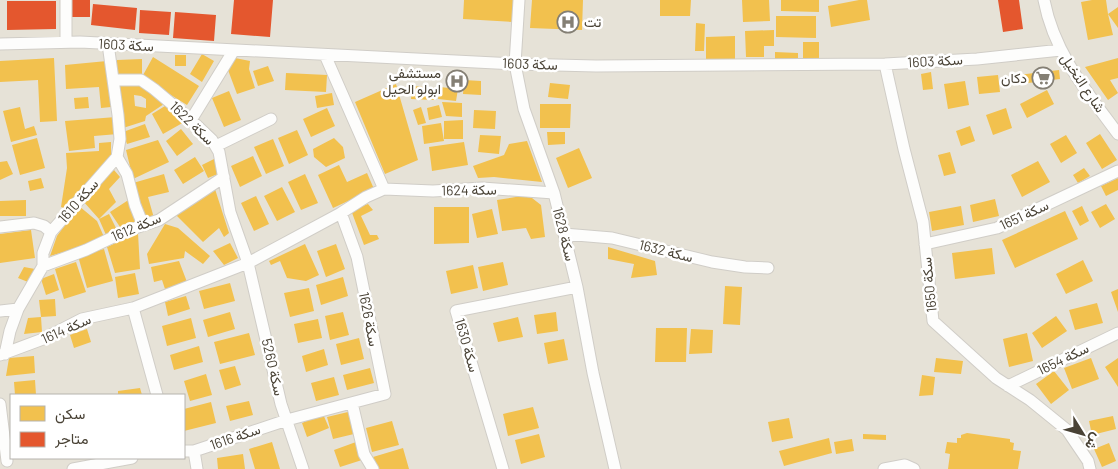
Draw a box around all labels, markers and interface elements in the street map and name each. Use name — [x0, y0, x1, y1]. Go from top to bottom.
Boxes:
hospital icon: تت — [556, 10, 580, 34]
place label: تت — [584, 13, 601, 30]
street label: سكة 1603 — [98, 35, 154, 54]
street label: شارع النخيل — [1055, 50, 1109, 117]
street label: سكة 1603 — [907, 51, 963, 70]
street label: سكة 1603 — [502, 54, 558, 73]
place label: مستشفى ابولو الحيل — [383, 64, 441, 98]
supermarket icon: دكان — [1031, 66, 1055, 90]
hospital icon: مستشفى ابولو الحيل — [445, 69, 469, 93]
place label: دكان — [1001, 69, 1027, 87]
street label: سكة 1622 — [167, 97, 218, 148]
street label: سكة 1610 — [54, 175, 101, 226]
street label: سكة 1624 — [441, 181, 497, 198]
street label: سكة 1651 — [997, 196, 1051, 233]
street label: سكة 1628 — [550, 205, 579, 263]
street label: سكة 1612 — [108, 208, 163, 245]
street label: سكة 1632 — [637, 236, 695, 265]
street label: سكة 1650 — [917, 257, 940, 314]
street label: سكة 1626 — [356, 290, 383, 348]
street label: سكة 1614 — [38, 310, 93, 347]
street label: سكة 1630 — [452, 316, 483, 374]
street label: سكة 5260 — [259, 337, 288, 397]
street label: سكة 1654 — [1034, 339, 1091, 378]
legend — [10, 394, 185, 459]
text: سكن — [55, 404, 85, 424]
north arrow — [1058, 409, 1108, 459]
street label: سكة 1616 — [207, 420, 262, 453]
text: متاجر — [54, 429, 89, 448]
text: ش — [1081, 430, 1106, 454]

